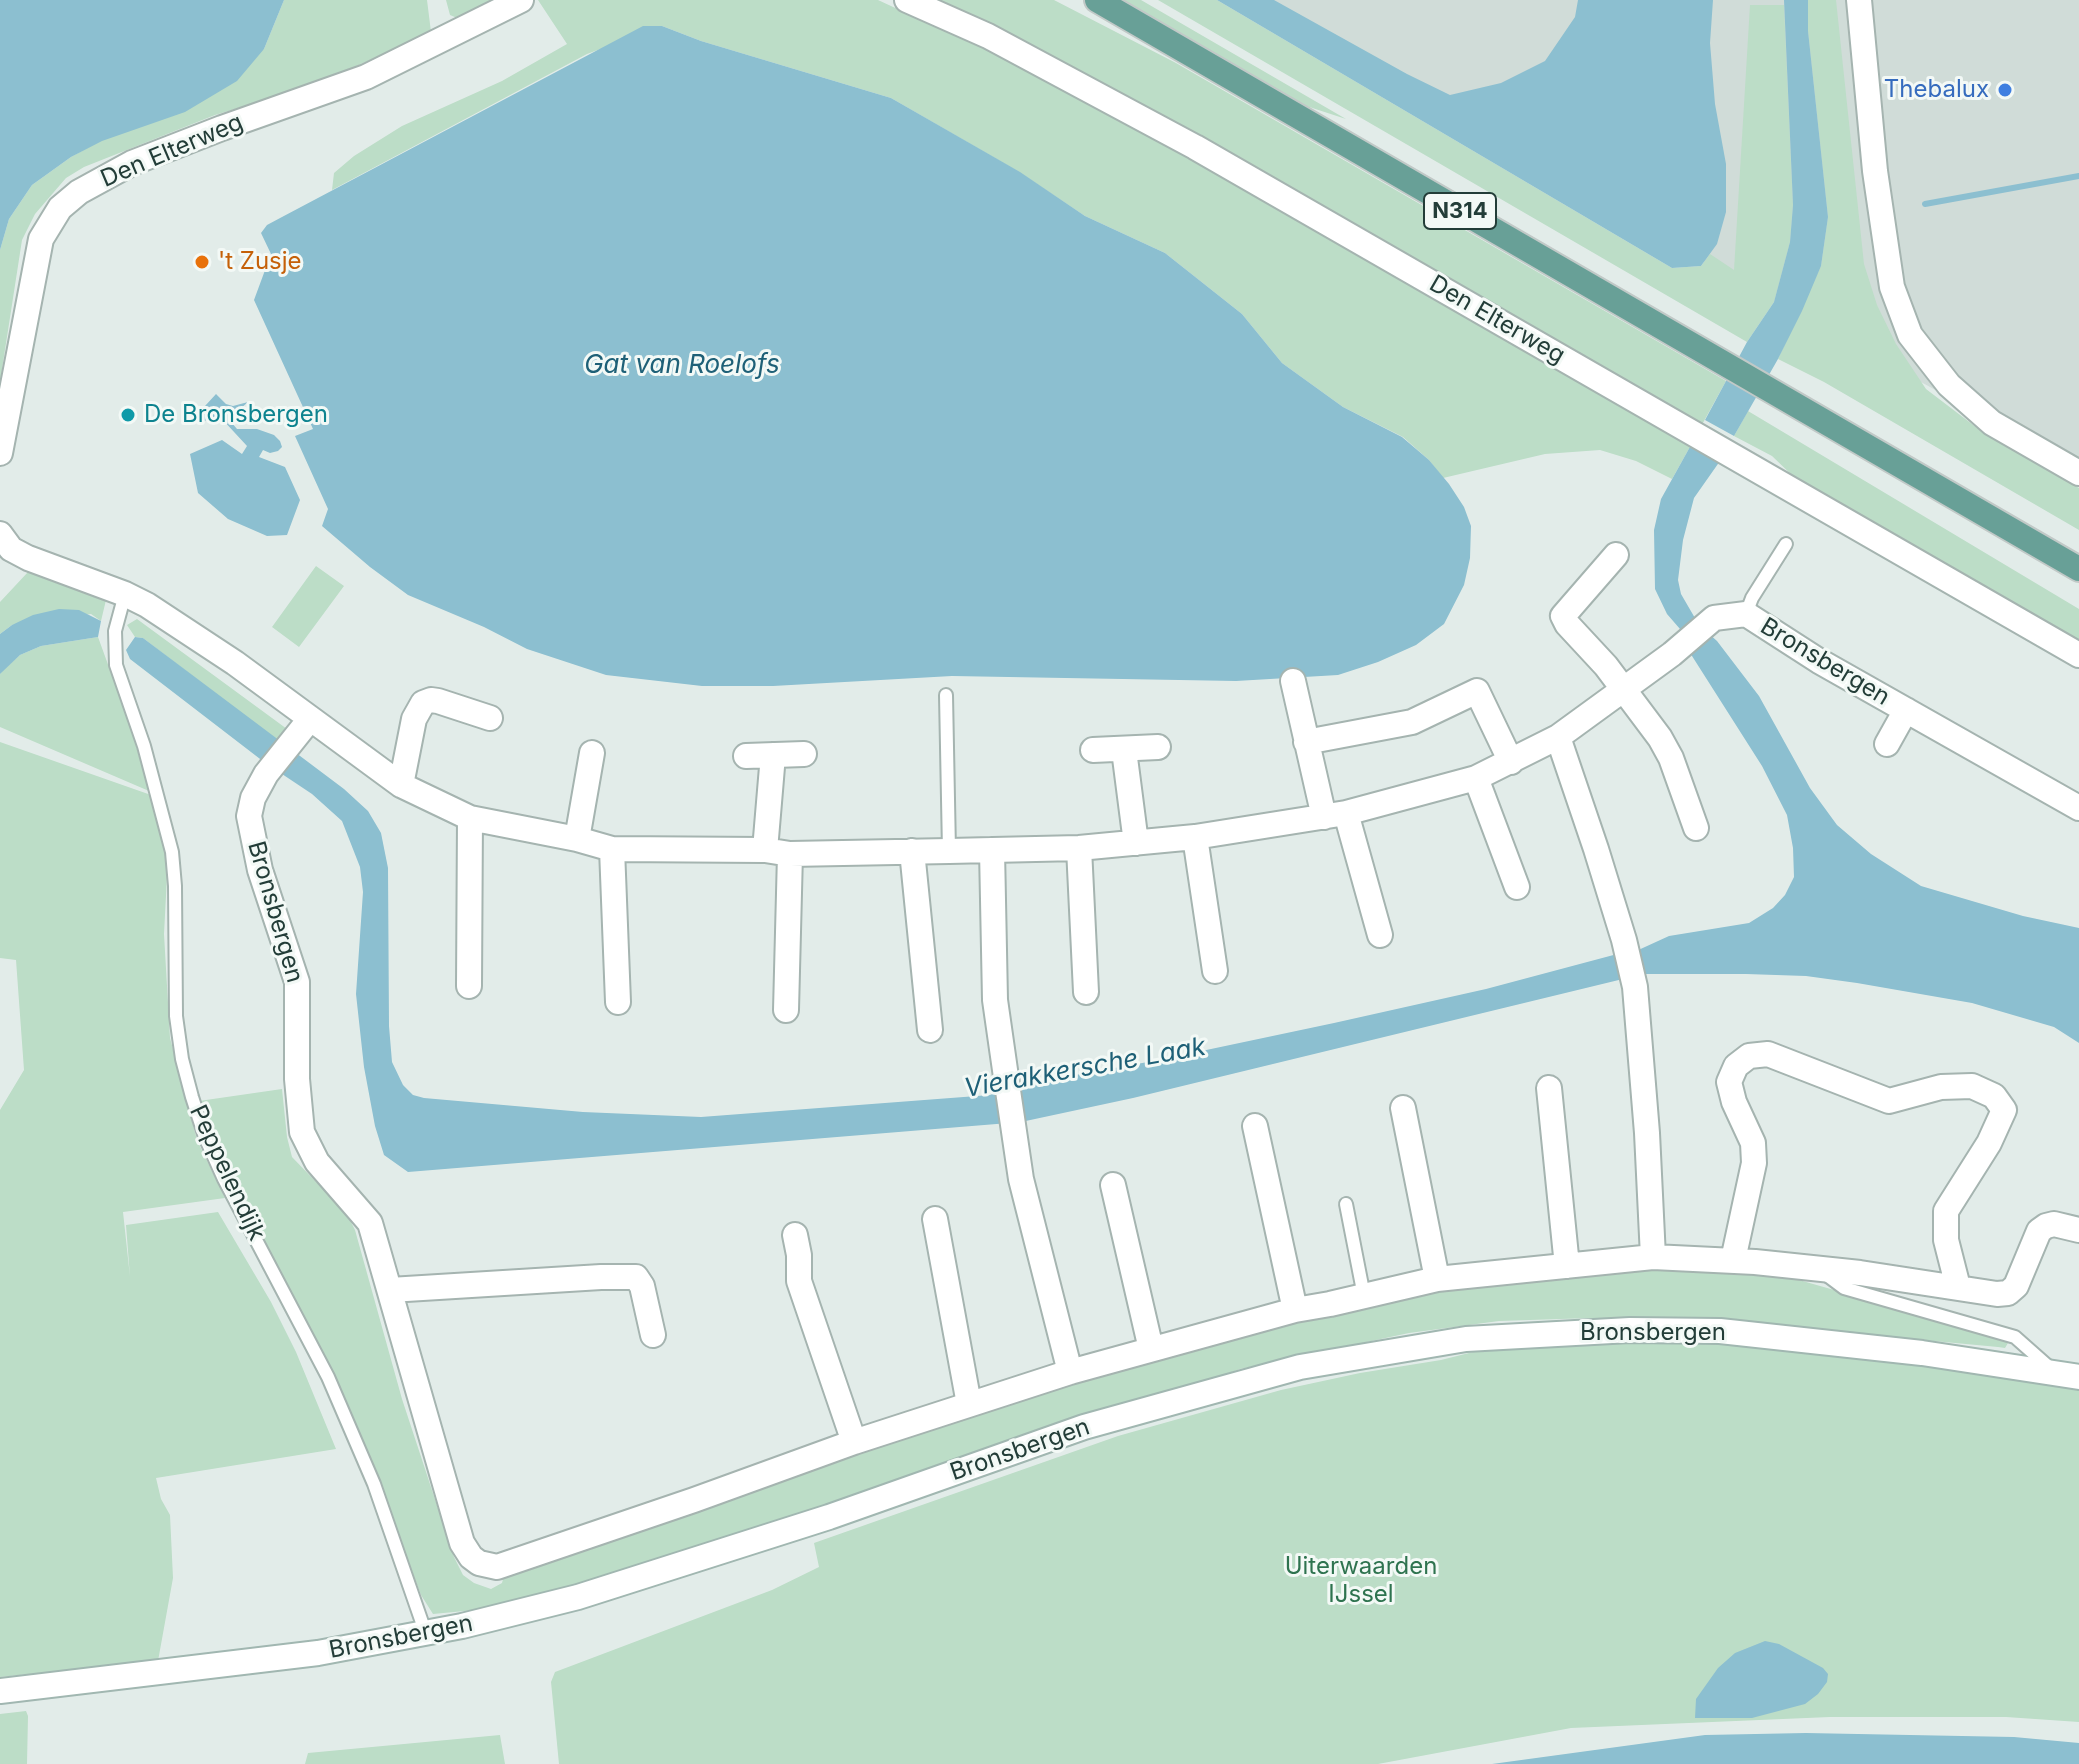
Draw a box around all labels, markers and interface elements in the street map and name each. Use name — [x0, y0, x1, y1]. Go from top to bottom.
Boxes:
place label: Thebalux — [1884, 76, 1989, 104]
marker: Thebalux — [1996, 81, 2014, 99]
street label: Den Elterweg — [97, 108, 247, 194]
road number: N314 — [1424, 193, 1496, 229]
place label: 't Zusje — [218, 248, 302, 276]
marker: 't Zusje — [193, 253, 211, 271]
street label: Den Elterweg — [1424, 270, 1570, 370]
water label: Gat van Roelofs — [584, 349, 780, 381]
place label: De Bronsbergen — [144, 401, 328, 429]
marker: De Bronsbergen — [119, 406, 137, 424]
street label: Bronsbergen — [1755, 612, 1895, 712]
street label: Bronsbergen — [241, 838, 309, 986]
water label: Vierakkersche Laak — [962, 1031, 1208, 1105]
street label: Peppelendijk — [183, 1101, 271, 1245]
street label: Bronsbergen — [1580, 1319, 1726, 1347]
street label: Bronsbergen — [946, 1413, 1094, 1487]
park label: Uiterwaarden IJssel — [1285, 1553, 1437, 1609]
street label: Bronsbergen — [327, 1609, 475, 1665]

